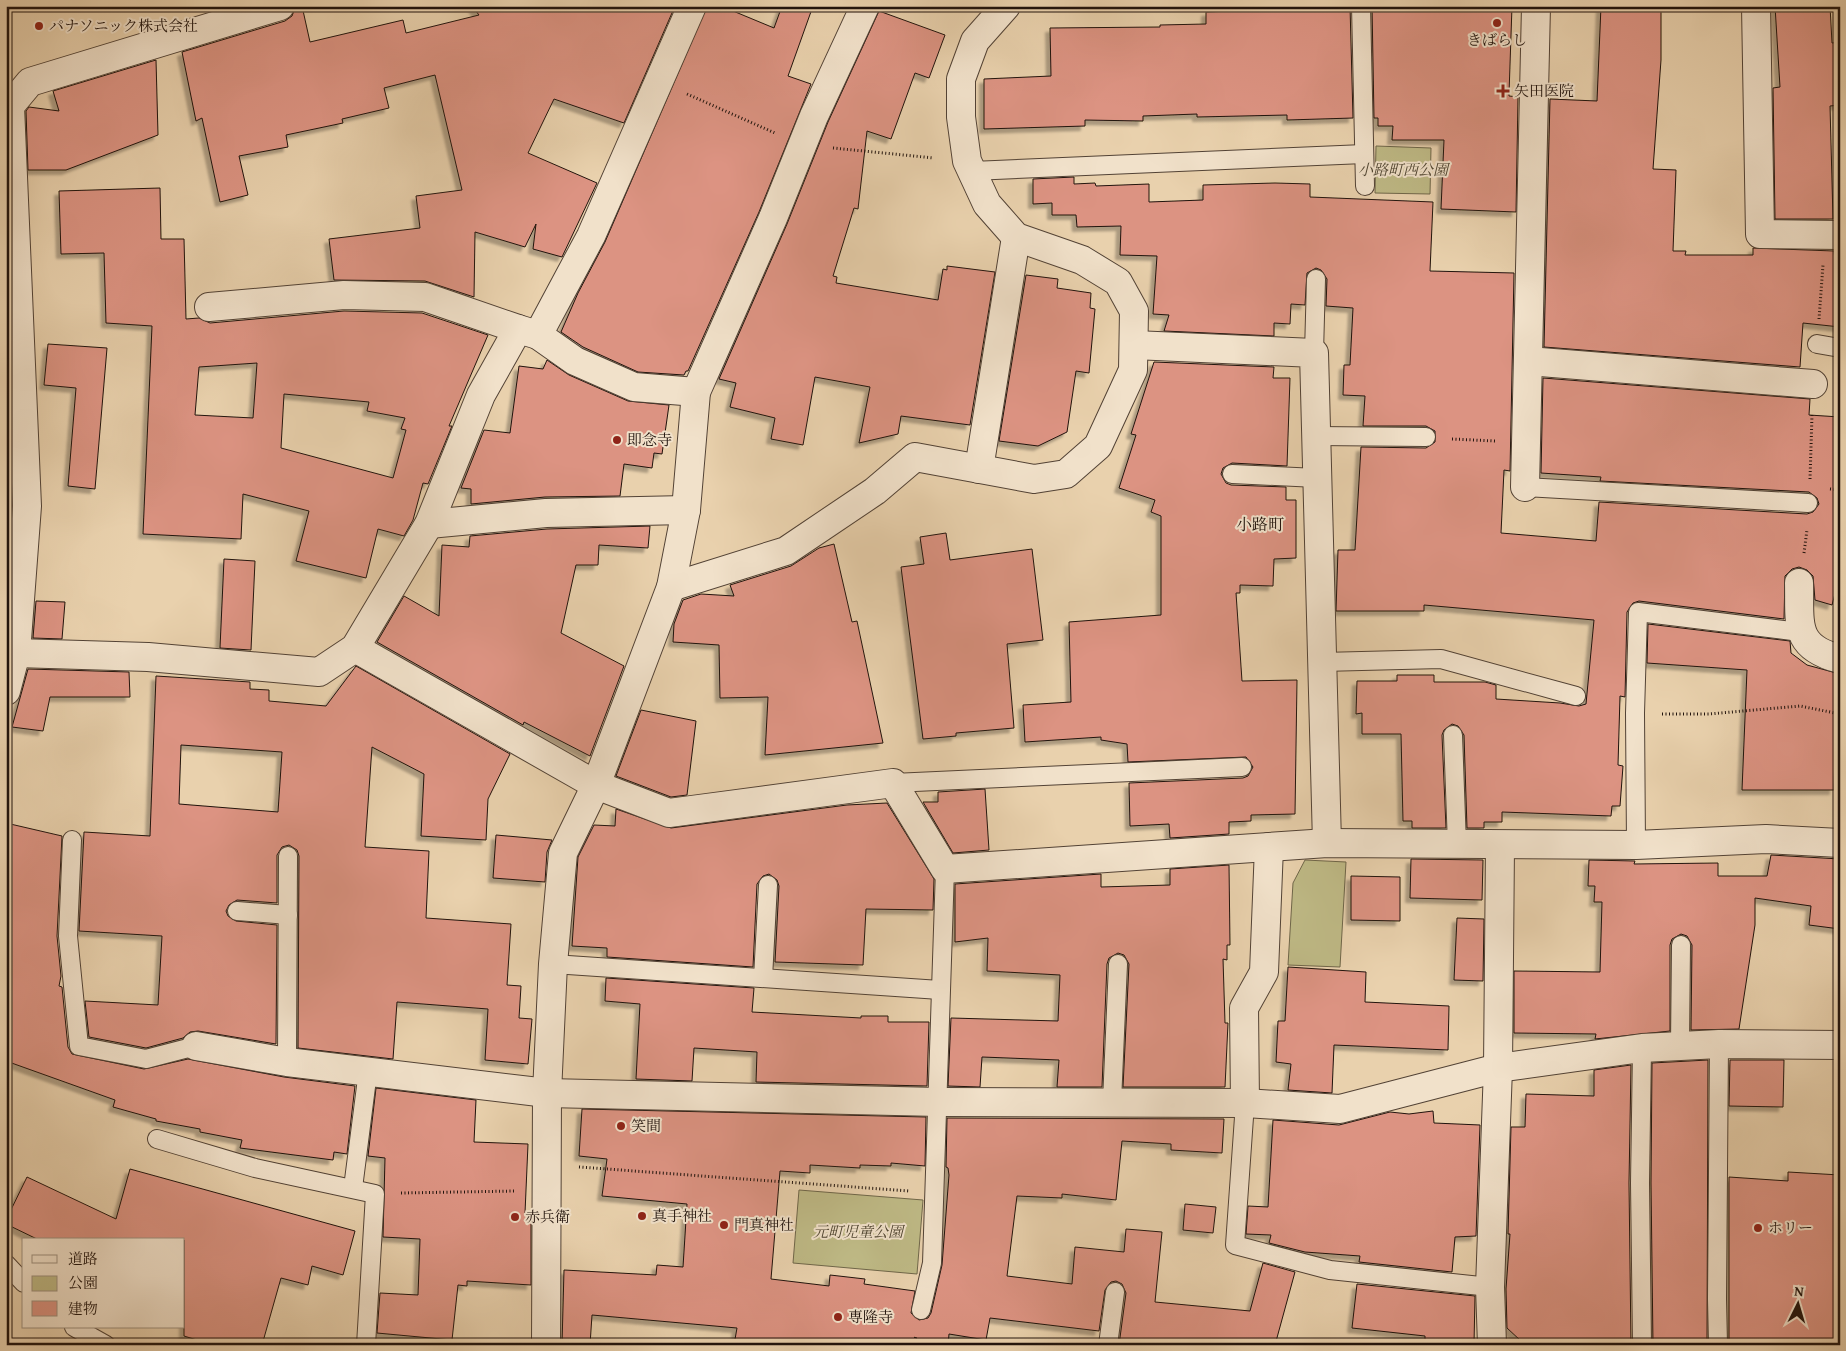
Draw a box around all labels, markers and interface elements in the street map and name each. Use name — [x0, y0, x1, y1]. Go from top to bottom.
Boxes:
place label: パナソニック株式会社 — [49, 15, 198, 36]
marker: きばらし — [1491, 17, 1503, 29]
marker: パナソニック株式会社 — [33, 20, 45, 32]
place label: きばらし — [1467, 29, 1527, 50]
place label: 矢田医院 — [1514, 80, 1574, 101]
marker: 矢田医院 — [1496, 84, 1510, 98]
park label: 小路町西公園 — [1358, 159, 1451, 180]
place label: 即念寺 — [627, 429, 672, 450]
marker: 即念寺 — [611, 434, 623, 446]
district label: 小路町 — [1236, 512, 1284, 536]
place label: 笑間 — [631, 1115, 661, 1136]
marker: 笑間 — [615, 1120, 627, 1132]
place label: 真手神社 — [652, 1205, 712, 1226]
place label: 赤兵衛 — [525, 1206, 570, 1227]
marker: 真手神社 — [636, 1210, 648, 1222]
marker: 赤兵衛 — [509, 1211, 521, 1223]
place label: 門真神社 — [734, 1214, 794, 1235]
place label: ホリー — [1768, 1217, 1813, 1238]
marker: 門真神社 — [718, 1219, 730, 1231]
park label: 元町児童公園 — [813, 1221, 906, 1242]
marker: ホリー — [1752, 1222, 1764, 1234]
legend — [22, 1238, 185, 1328]
text: 道路 — [68, 1248, 98, 1269]
text: 公園 — [68, 1272, 98, 1293]
north arrow — [1774, 1278, 1824, 1328]
text: N — [1794, 1281, 1805, 1301]
text: 建物 — [68, 1298, 98, 1319]
place label: 専隆寺 — [848, 1306, 893, 1327]
marker: 専隆寺 — [832, 1311, 844, 1323]

